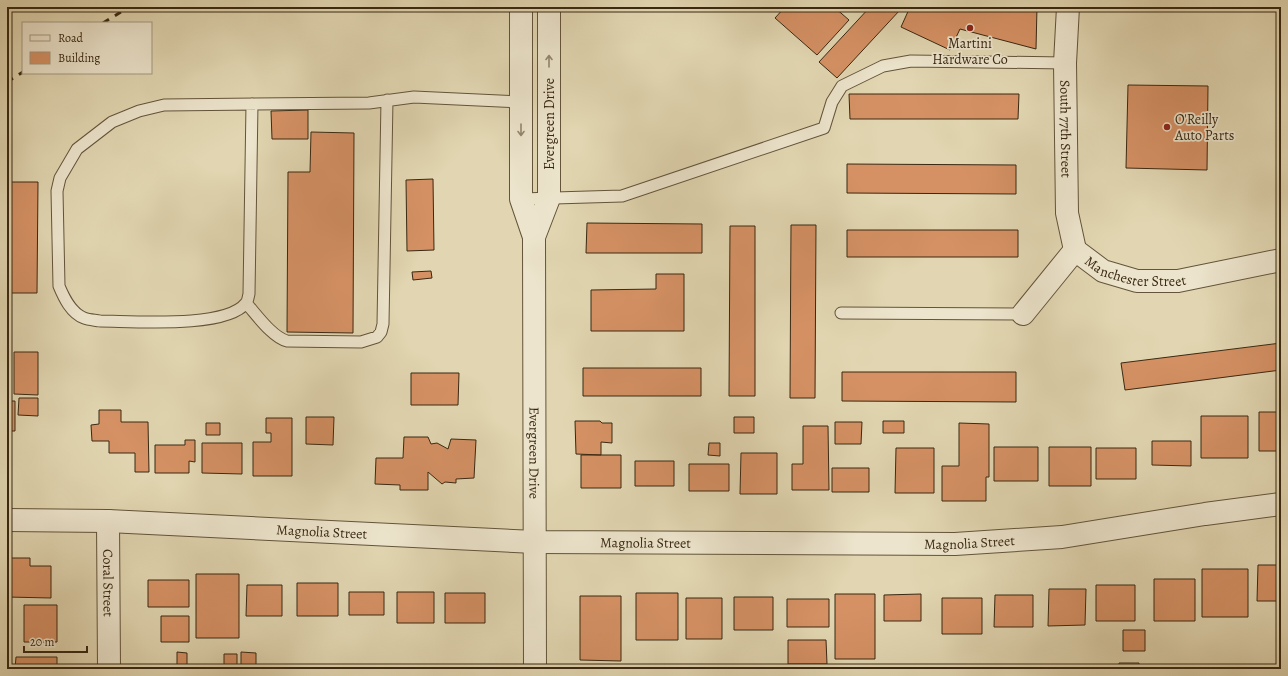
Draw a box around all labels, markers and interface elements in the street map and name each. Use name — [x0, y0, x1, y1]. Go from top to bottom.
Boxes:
legend — [22, 22, 152, 74]
marker: Martini Hardware Co — [965, 23, 975, 33]
text: Road — [58, 30, 84, 46]
place label: Martini Hardware Co — [932, 34, 1008, 69]
text: Building — [58, 50, 100, 66]
one-way arrow — [545, 55, 553, 68]
street label: Evergreen Drive — [540, 78, 559, 170]
street label: South 77th Street — [1055, 80, 1076, 178]
place label: O'Reilly Auto Parts — [1174, 110, 1234, 145]
marker: O'Reilly Auto Parts — [1162, 122, 1172, 132]
one-way arrow — [517, 123, 525, 136]
street label: Manchester Street — [1081, 252, 1188, 291]
street label: Evergreen Drive — [524, 407, 544, 499]
street label: Magnolia Street — [276, 520, 368, 544]
street label: Magnolia Street — [924, 531, 1016, 554]
street label: Magnolia Street — [600, 533, 691, 553]
street label: Coral Street — [98, 549, 118, 617]
scale bar — [24, 628, 87, 654]
text: 20 m — [30, 634, 54, 650]

